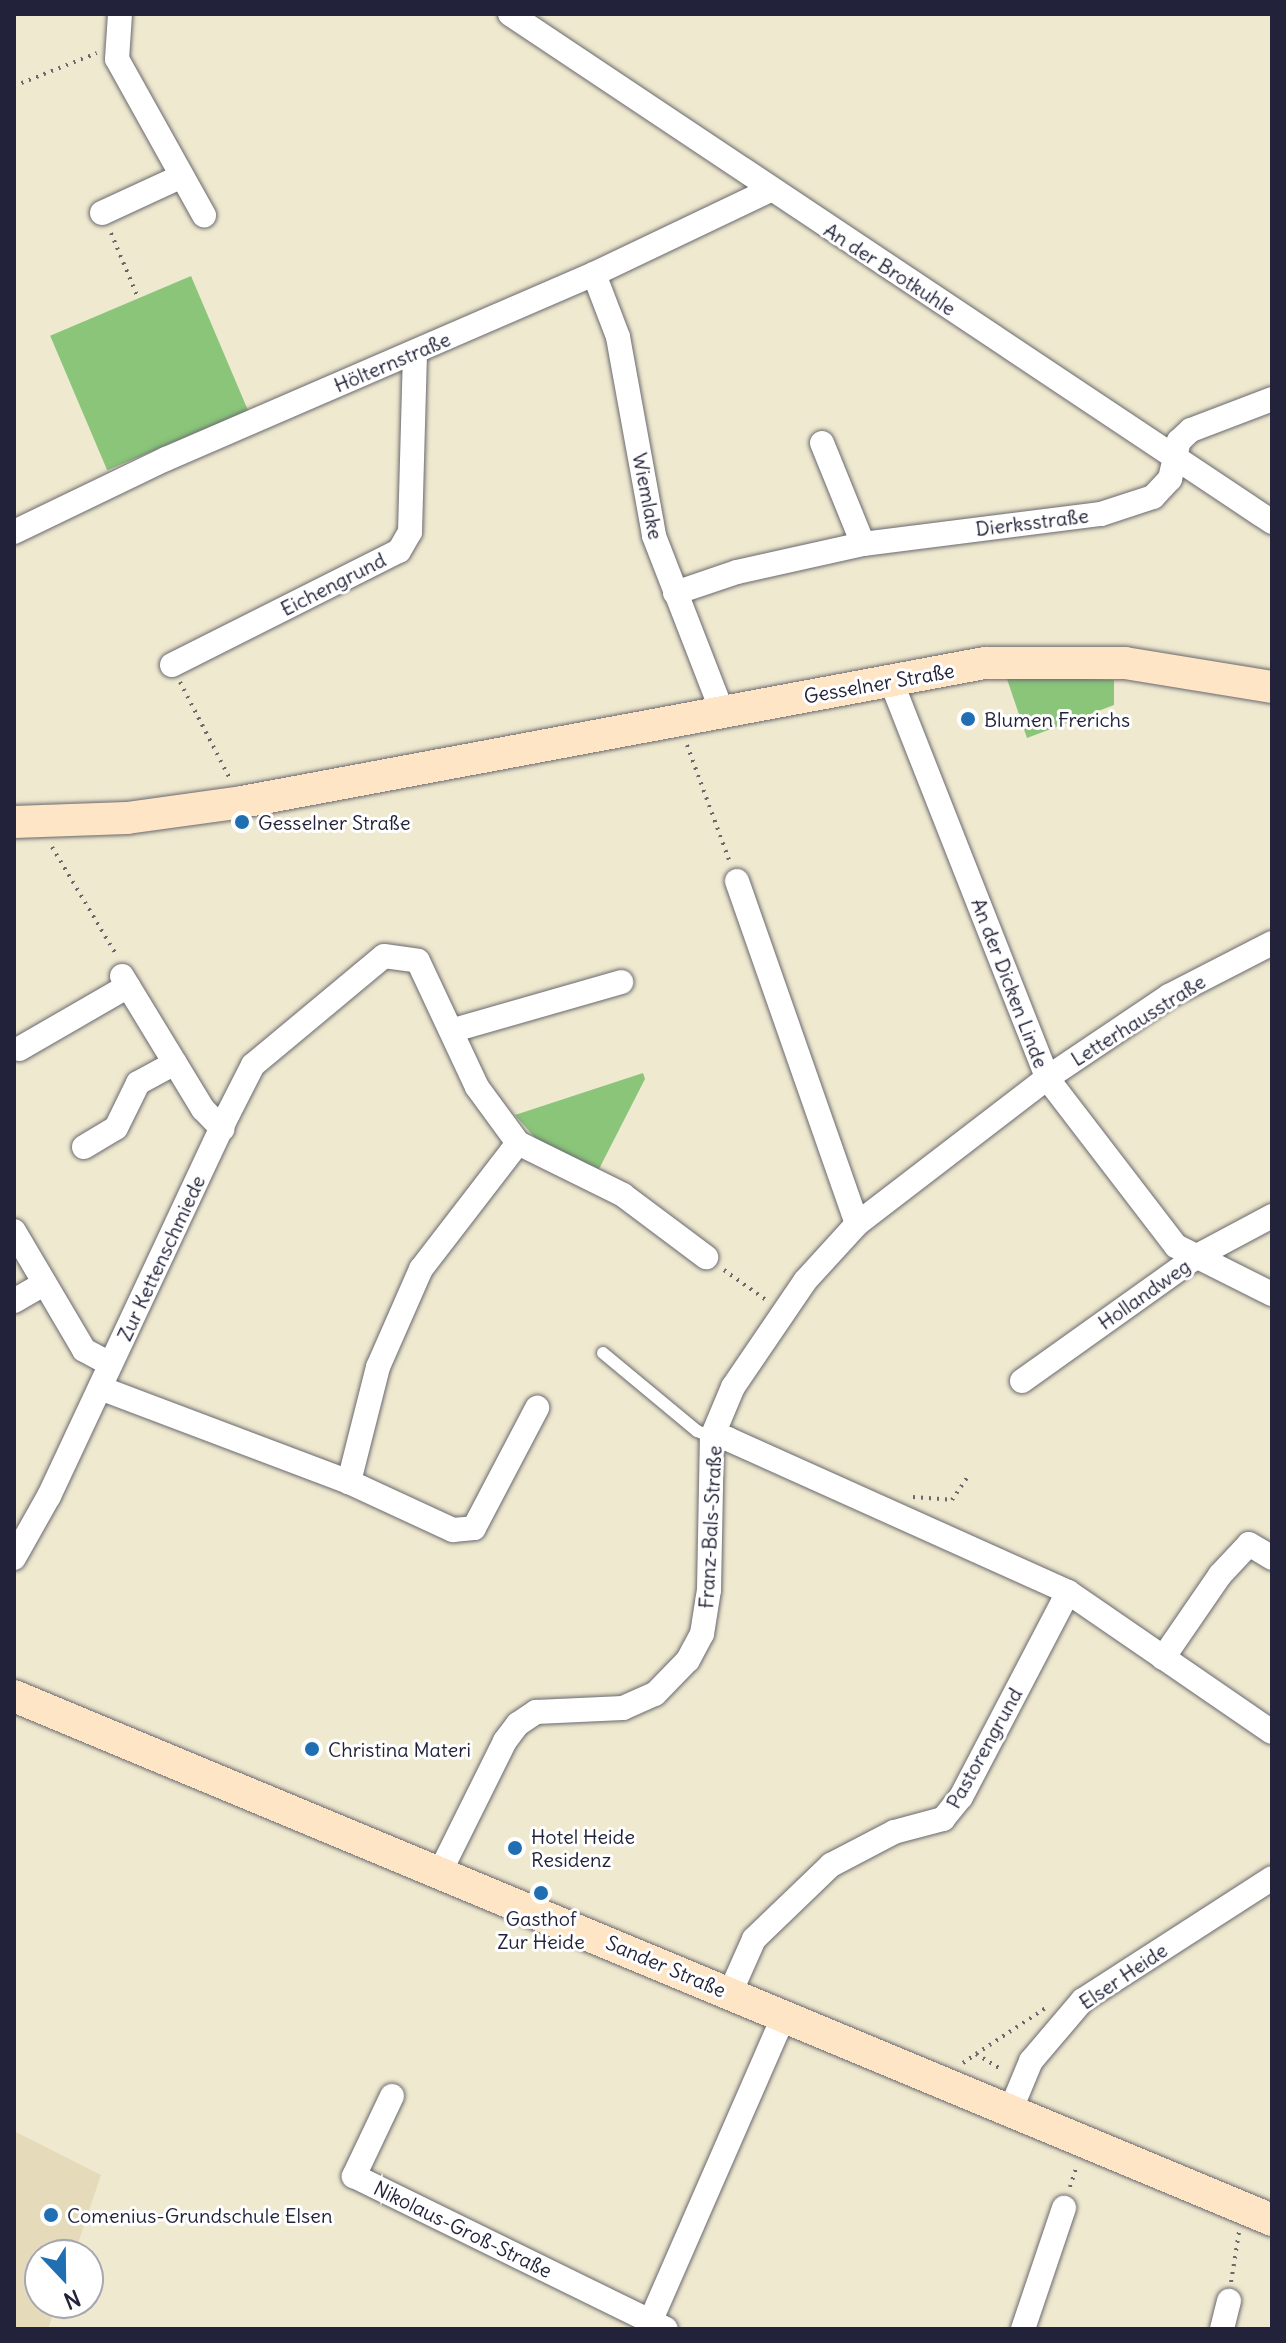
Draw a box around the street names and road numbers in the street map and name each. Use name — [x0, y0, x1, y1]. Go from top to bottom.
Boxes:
street label: An der Brotkuhle — [820, 218, 960, 320]
street label: Hölternstraße — [330, 327, 454, 397]
street label: Wiemlake — [628, 451, 668, 541]
street label: Dierksstraße — [974, 503, 1090, 541]
street label: Eichengrund — [276, 547, 390, 621]
street label: Gesselner Straße — [802, 658, 956, 708]
street label: An der Dicken Linde — [967, 895, 1053, 1071]
street label: Letterhausstraße — [1066, 969, 1210, 1071]
street label: Zur Kettenschmiede — [112, 1171, 210, 1345]
street label: Hollandweg — [1093, 1253, 1195, 1335]
street label: Franz-Bals-Straße — [694, 1445, 726, 1609]
street label: Pastorengrund — [941, 1683, 1027, 1813]
street label: Sander Straße — [602, 1930, 730, 2002]
street label: Elser Heide — [1074, 1938, 1172, 2014]
street label: Nikolaus-Groß-Straße — [370, 2175, 556, 2283]

